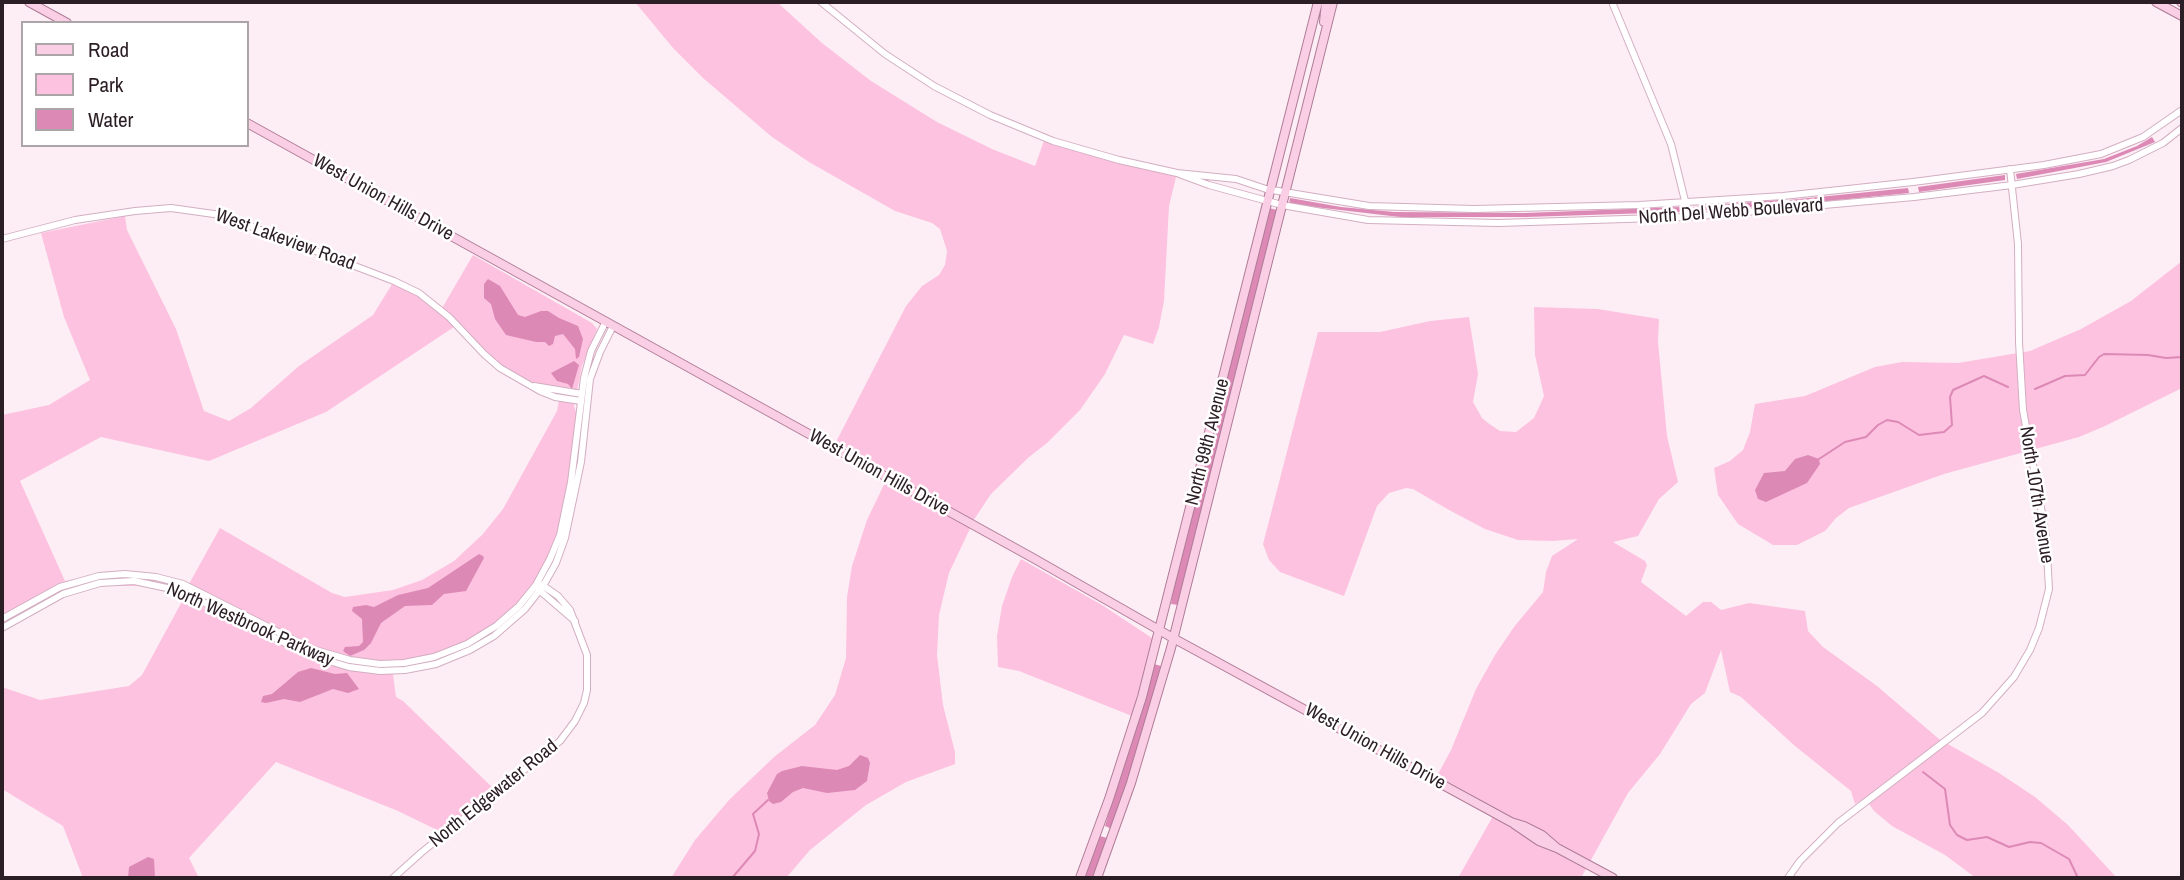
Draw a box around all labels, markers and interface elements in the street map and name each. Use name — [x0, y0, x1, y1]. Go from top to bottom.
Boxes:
legend — [21, 21, 248, 147]
text: Road — [88, 35, 129, 64]
text: Park — [88, 70, 123, 99]
text: Water — [88, 105, 133, 134]
street label: West Union Hills Drive — [309, 150, 457, 246]
street label: North Del Webb Boulevard — [1638, 194, 1824, 230]
street label: West Lakeview Road — [212, 204, 358, 276]
street label: North 99th Avenue — [1181, 376, 1235, 508]
street label: West Union Hills Drive — [805, 425, 953, 521]
street label: North 107th Avenue — [2014, 425, 2058, 565]
street label: North Westbrook Parkway — [163, 578, 337, 672]
street label: West Union Hills Drive — [1301, 699, 1449, 795]
street label: North Edgewater Road — [425, 735, 563, 853]

